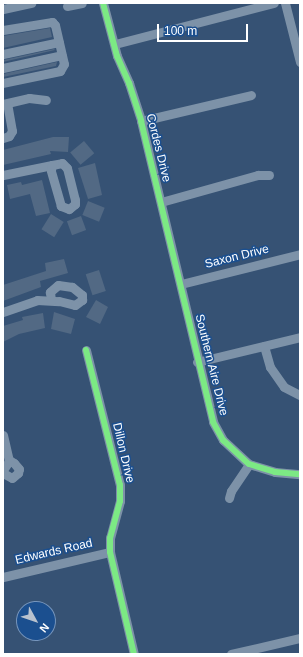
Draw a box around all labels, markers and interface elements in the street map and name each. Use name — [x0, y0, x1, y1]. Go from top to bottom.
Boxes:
scale bar — [159, 16, 250, 42]
text: 100 m — [164, 24, 197, 38]
street label: Cordes Drive — [143, 112, 173, 184]
street label: Saxon Drive — [204, 242, 270, 272]
street label: Southern Aire Drive — [191, 312, 231, 418]
street label: Dillon Drive — [109, 421, 137, 485]
street label: Edwards Road — [14, 536, 94, 568]
north arrow — [16, 601, 56, 641]
text: N — [37, 621, 52, 635]

